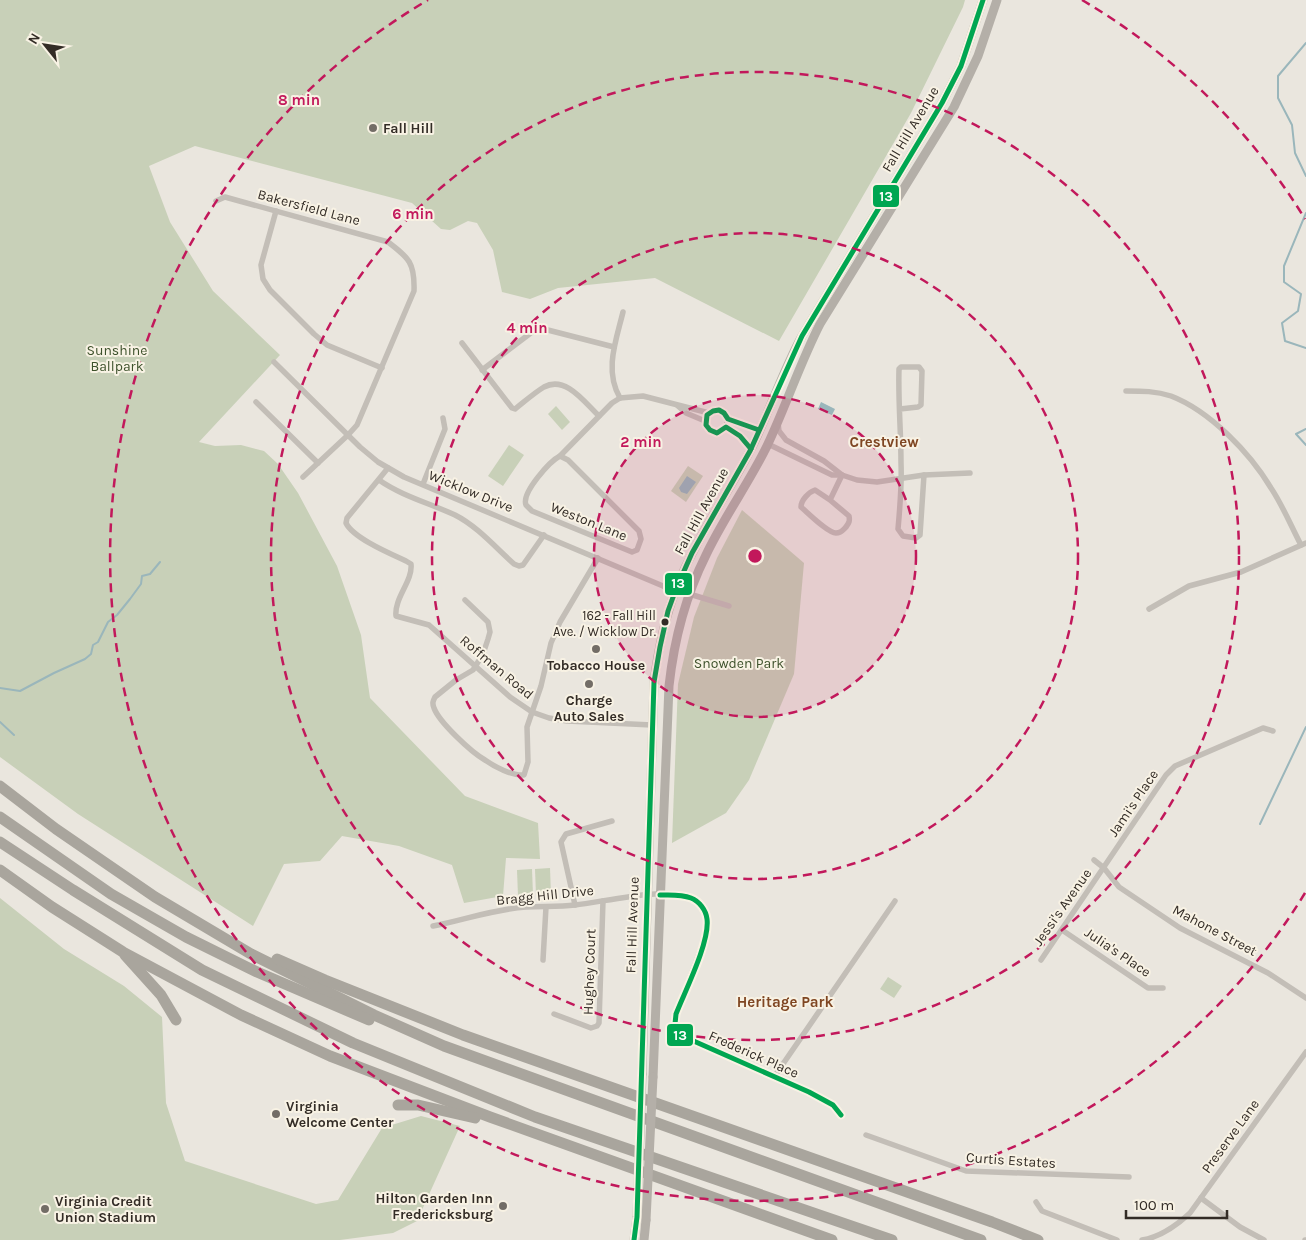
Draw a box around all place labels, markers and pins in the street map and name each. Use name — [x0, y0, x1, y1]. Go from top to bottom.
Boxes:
place label: Fall Hill — [383, 120, 434, 137]
marker: Fall Hill — [367, 122, 379, 134]
centre of rings — [746, 547, 764, 565]
place label: 162 - Fall Hill Ave. / Wicklow Dr. — [553, 608, 656, 639]
marker: 162 - Fall Hill Ave. / Wicklow Dr. — [660, 617, 670, 627]
marker: Tobacco House — [590, 643, 602, 655]
place label: Tobacco House — [547, 657, 645, 674]
marker: Charge Auto Sales — [583, 678, 595, 690]
place label: Charge Auto Sales — [554, 692, 624, 725]
place label: Virginia Welcome Center — [286, 1098, 394, 1131]
marker: Virginia Welcome Center — [270, 1108, 282, 1120]
place label: Hilton Garden Inn Fredericksburg — [375, 1190, 493, 1223]
place label: Virginia Credit Union Stadium — [55, 1193, 156, 1226]
marker: Hilton Garden Inn Fredericksburg — [497, 1200, 509, 1212]
marker: Virginia Credit Union Stadium — [39, 1203, 51, 1215]

